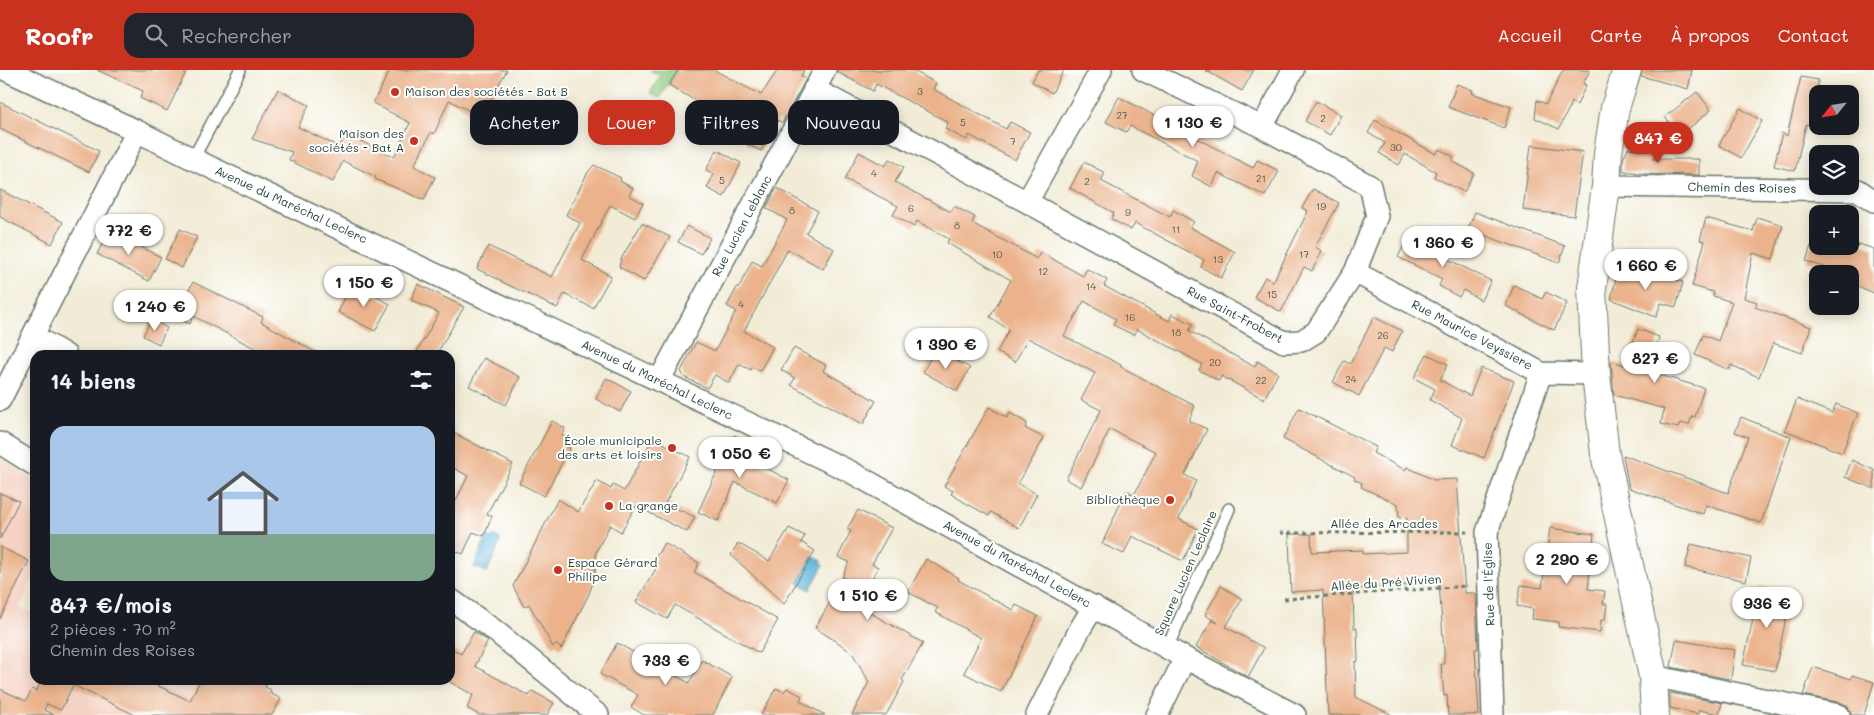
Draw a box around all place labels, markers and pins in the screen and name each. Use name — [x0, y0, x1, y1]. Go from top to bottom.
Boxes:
place label: Maison des sociétés - Bat B — [405, 83, 568, 99]
marker: Maison des sociétés - Bat B — [389, 86, 401, 98]
pin: 1 130 € — [1147, 106, 1239, 148]
pin: 847 € — [1623, 122, 1693, 164]
place label: Maison des sociétés - Bat A — [309, 125, 404, 155]
marker: Maison des sociétés - Bat A — [408, 135, 420, 147]
pin: 772 € — [94, 214, 164, 256]
pin: 1 360 € — [1397, 226, 1489, 268]
pin: 1 660 € — [1600, 248, 1692, 291]
pin: 1 150 € — [318, 266, 410, 308]
pin: 1 240 € — [109, 290, 201, 332]
pin: 1 390 € — [900, 328, 992, 370]
pin: 827 € — [1620, 342, 1690, 384]
place label: École municipale des arts et loisirs — [557, 432, 662, 462]
pin: 1 050 € — [694, 436, 786, 479]
marker: École municipale des arts et loisirs — [666, 442, 678, 454]
place label: Bibliothèque — [1086, 491, 1160, 507]
marker: Bibliothèque — [1164, 494, 1176, 506]
place label: La grange — [619, 497, 678, 513]
marker: La grange — [603, 500, 615, 512]
pin: 2 290 € — [1521, 542, 1613, 585]
place label: Espace Gérard Philipe — [568, 554, 658, 584]
marker: Espace Gérard Philipe — [552, 564, 564, 576]
pin: 1 510 € — [822, 578, 914, 621]
pin: 936 € — [1732, 586, 1802, 629]
pin: 733 € — [631, 644, 701, 686]

